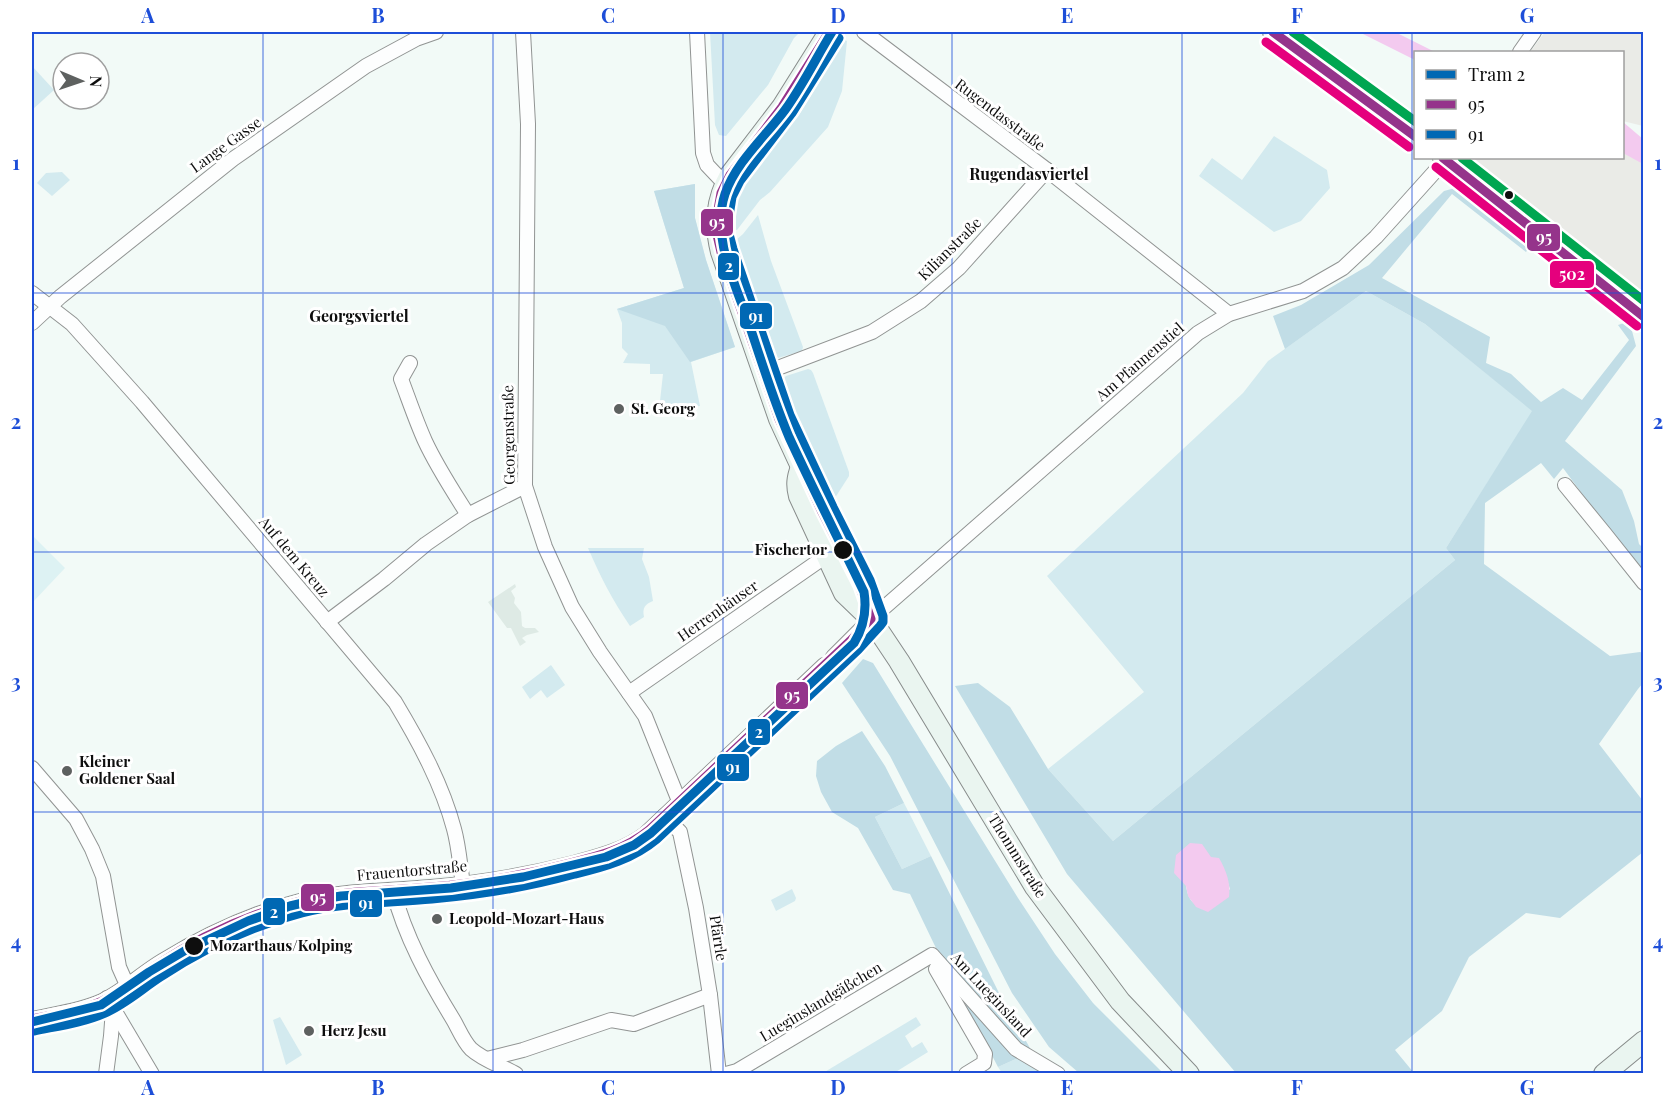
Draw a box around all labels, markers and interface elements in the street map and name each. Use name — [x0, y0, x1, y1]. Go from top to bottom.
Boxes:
text: A — [140, 1, 155, 28]
text: B — [371, 1, 385, 28]
text: C — [601, 1, 615, 28]
text: D — [830, 1, 846, 28]
text: E — [1061, 1, 1073, 28]
text: F — [1291, 1, 1303, 28]
text: G — [1520, 1, 1535, 28]
north arrow — [51, 51, 111, 111]
legend — [1414, 51, 1624, 159]
text: Tram 2 — [1468, 62, 1525, 86]
street label: Rugendasstraße — [951, 74, 1050, 155]
text: N — [86, 75, 107, 88]
text: 95 — [1468, 92, 1485, 116]
street label: Lange Gasse — [186, 112, 265, 177]
text: 91 — [1468, 122, 1484, 146]
text: 1 — [12, 148, 20, 175]
text: 1 — [1654, 148, 1662, 175]
district label: Rugendasviertel — [969, 163, 1089, 184]
unlabelled marker — [1503, 189, 1515, 201]
line badge: 95 — [700, 208, 734, 237]
text: 95 — [709, 211, 725, 232]
street label: Kilianstraße — [913, 212, 985, 284]
line badge: 95 — [1526, 223, 1561, 252]
text: 95 — [1536, 226, 1552, 247]
line badge: 2 — [717, 252, 740, 281]
text: 2 — [725, 255, 733, 276]
line badge: 502 — [1549, 260, 1595, 289]
text: 502 — [1559, 263, 1585, 284]
line badge: 91 — [739, 302, 773, 330]
district label: Georgsviertel — [309, 305, 409, 326]
text: 91 — [749, 305, 763, 326]
street label: Am Pfannenstiel — [1090, 318, 1188, 406]
street label: Georgenstraße — [497, 385, 519, 485]
place label: St. Georg — [631, 398, 696, 418]
marker: St. Georg — [612, 402, 626, 416]
text: 2 — [11, 407, 21, 434]
text: 2 — [1653, 407, 1663, 434]
street label: Auf dem Kreuz — [255, 511, 334, 601]
place label: Fischertor — [755, 539, 827, 559]
marker: Fischertor — [832, 539, 854, 561]
street label: Herrenhäuser — [673, 575, 762, 645]
text: 3 — [11, 667, 21, 694]
text: 3 — [1653, 667, 1663, 694]
line badge: 95 — [775, 681, 809, 710]
text: 95 — [784, 684, 800, 705]
line badge: 2 — [747, 718, 771, 746]
text: 2 — [755, 721, 763, 742]
place label: Kleiner Goldener Saal — [79, 751, 175, 788]
line badge: 91 — [716, 753, 750, 782]
text: 91 — [726, 756, 740, 777]
marker: Kleiner Goldener Saal — [60, 764, 74, 778]
street label: Thommstraße — [984, 810, 1052, 901]
street label: Frauentorstraße — [356, 855, 468, 885]
line badge: 95 — [300, 883, 335, 912]
text: 95 — [310, 886, 326, 907]
line badge: 91 — [349, 889, 383, 918]
text: 91 — [359, 892, 373, 913]
line badge: 2 — [262, 897, 286, 926]
text: 2 — [270, 901, 278, 922]
place label: Leopold-Mozart-Haus — [449, 908, 604, 928]
marker: Leopold-Mozart-Haus — [430, 912, 444, 926]
street label: Pfärrle — [706, 914, 732, 962]
text: 4 — [11, 927, 21, 954]
text: 4 — [1653, 927, 1663, 954]
marker: Mozarthaus/Kolping — [183, 935, 205, 957]
place label: Mozarthaus/Kolping — [210, 935, 353, 955]
street label: Am Lueginsland — [947, 947, 1036, 1041]
street label: Lueginslandgäßchen — [756, 957, 885, 1046]
place label: Herz Jesu — [321, 1020, 387, 1040]
marker: Herz Jesu — [302, 1024, 316, 1038]
text: A — [140, 1073, 155, 1100]
text: B — [371, 1073, 385, 1100]
text: C — [601, 1073, 615, 1100]
text: D — [830, 1073, 846, 1100]
text: E — [1061, 1073, 1073, 1100]
text: F — [1291, 1073, 1303, 1100]
text: G — [1520, 1073, 1535, 1100]

